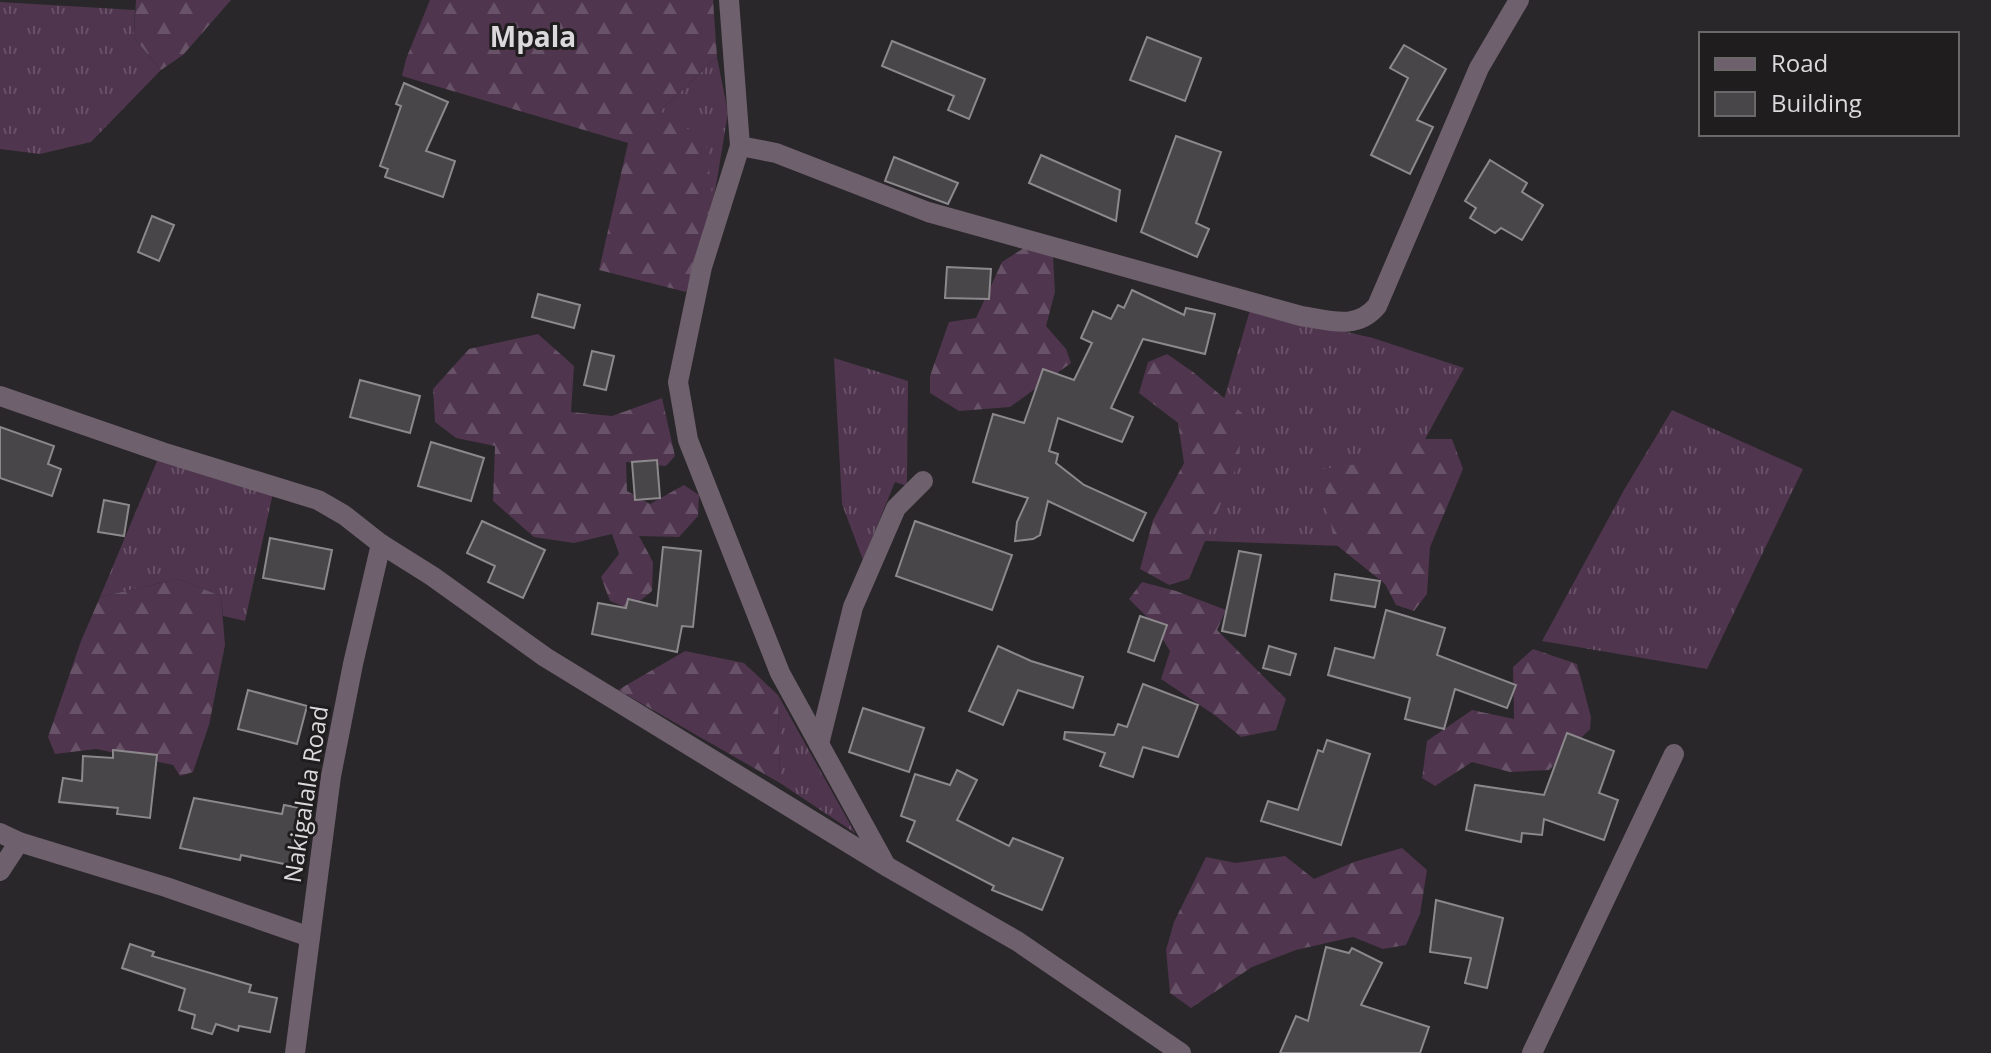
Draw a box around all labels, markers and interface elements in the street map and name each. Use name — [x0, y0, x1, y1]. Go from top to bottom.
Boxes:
district label: Mpala — [490, 17, 576, 55]
legend — [1699, 32, 1959, 136]
text: Road — [1771, 46, 1828, 79]
text: Building — [1771, 86, 1862, 119]
street label: Nakigalala Road — [275, 703, 335, 885]

